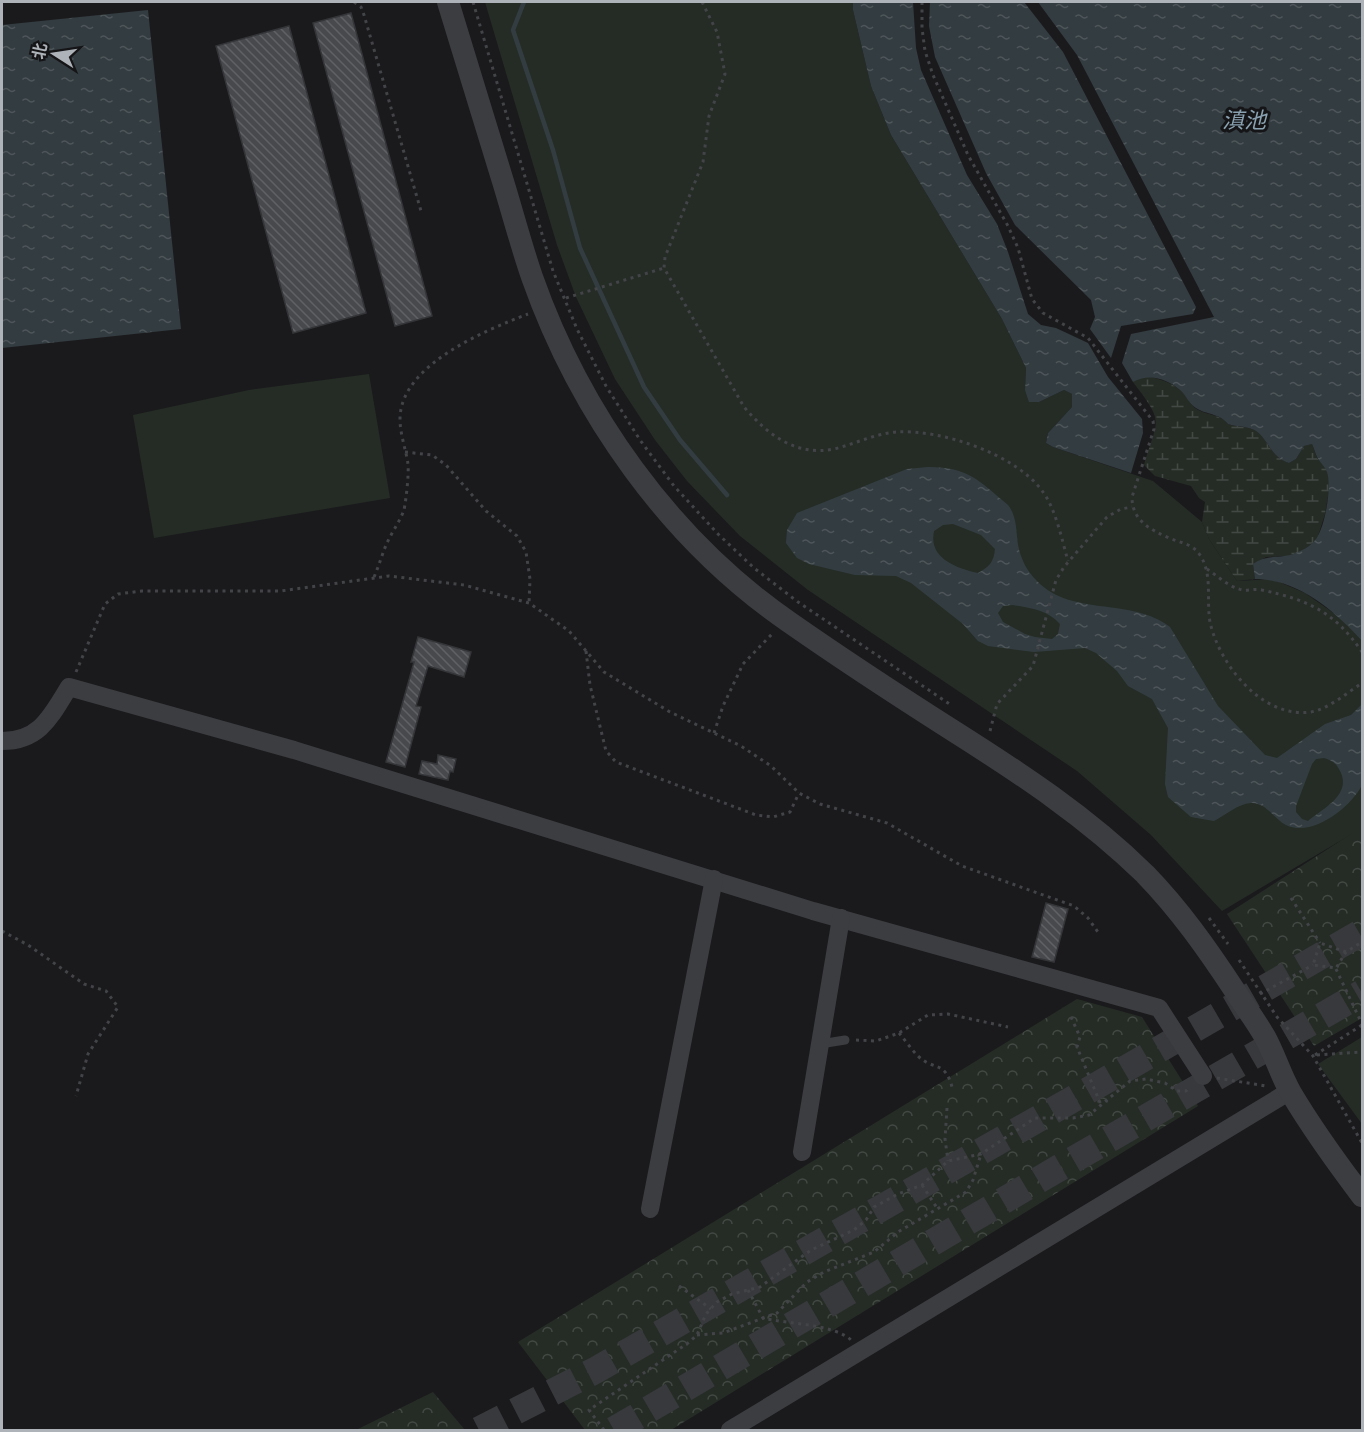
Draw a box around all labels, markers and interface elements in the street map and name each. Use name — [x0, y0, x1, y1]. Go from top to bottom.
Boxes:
north arrow — [24, 24, 84, 84]
text: 北 — [27, 41, 53, 61]
water label: 滇池 — [1222, 105, 1268, 136]

